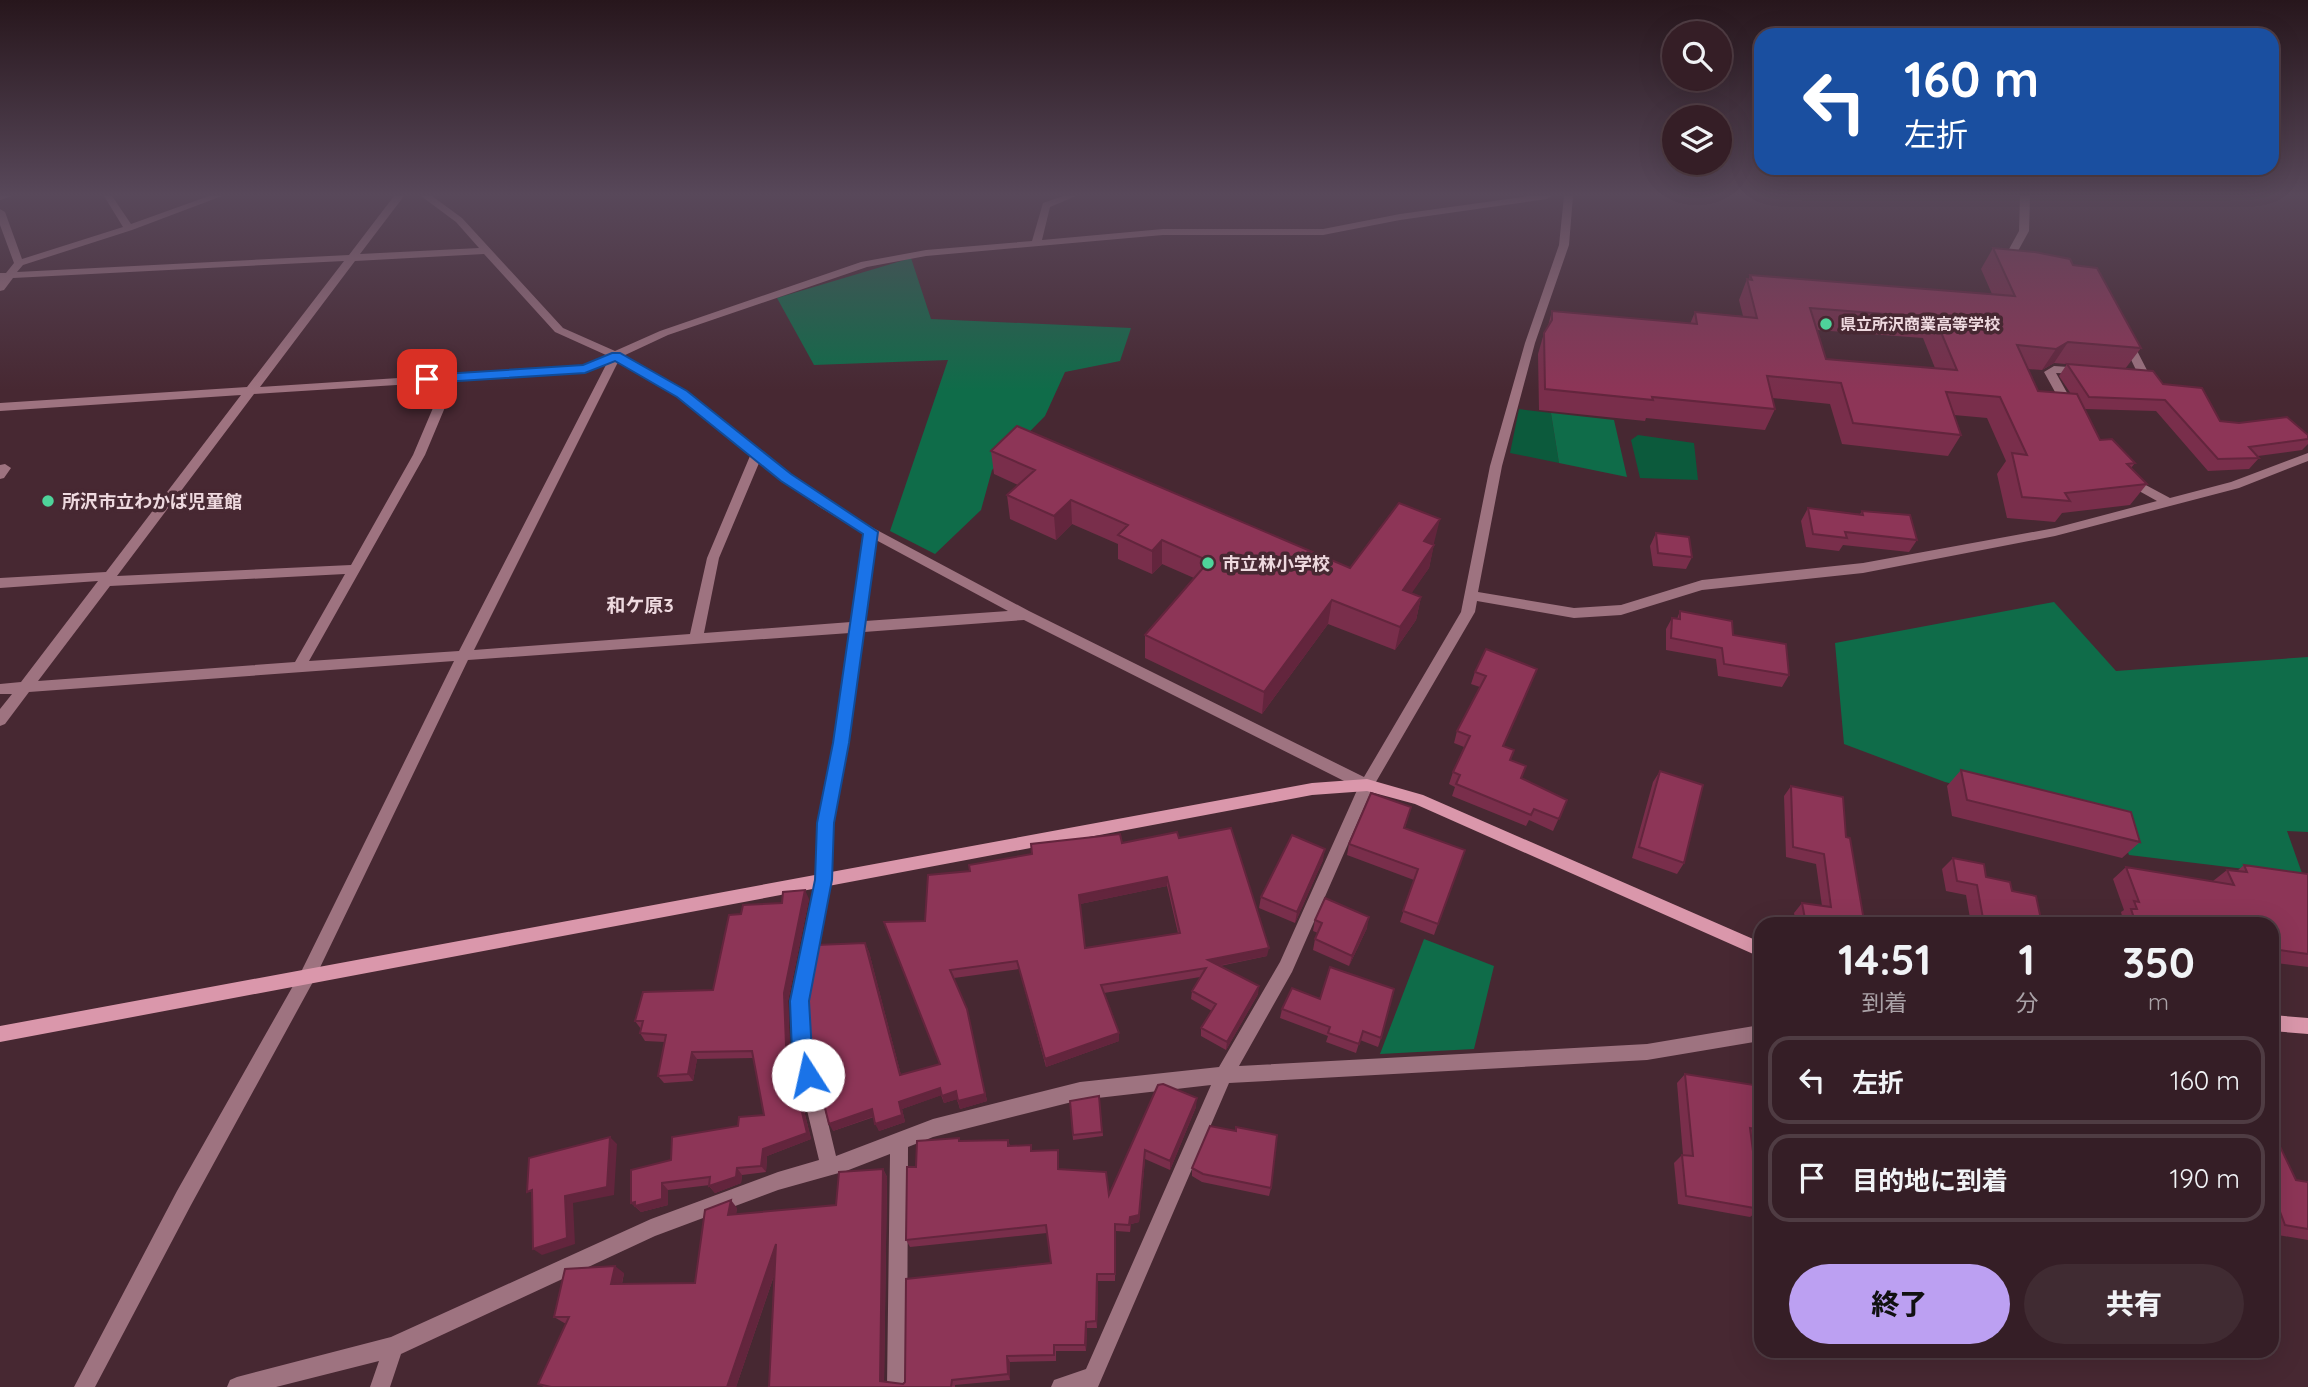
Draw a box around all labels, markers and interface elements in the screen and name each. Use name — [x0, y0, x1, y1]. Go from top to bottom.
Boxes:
map controls — [1662, 21, 1732, 175]
button: search — [1662, 21, 1732, 91]
text: 160 m — [1904, 48, 2039, 109]
icon: left — [1789, 56, 1880, 147]
button: layers — [1662, 105, 1732, 175]
text: 左折 — [1904, 114, 1968, 154]
place label: 県立所沢商業高等学校 — [1840, 314, 2000, 334]
marker: 県立所沢商業高等学校 — [1818, 316, 1834, 332]
pin — [397, 349, 457, 409]
icon: arrive — [408, 360, 446, 398]
place label: 所沢市立わかば児童館 — [62, 490, 242, 513]
marker: 所沢市立わかば児童館 — [40, 493, 56, 509]
place label: 市立林小学校 — [1222, 552, 1330, 575]
marker: 市立林小学校 — [1200, 555, 1216, 571]
district label: 和ケ原3 — [606, 593, 674, 617]
text: 14:51 — [1838, 933, 1931, 986]
text: 1 — [2019, 933, 2035, 986]
text: 350 — [2122, 936, 2195, 989]
text: m — [2148, 987, 2169, 1016]
text: 到着 — [1862, 988, 1908, 1017]
text: 分 — [2015, 988, 2038, 1017]
position arrow — [771, 1038, 845, 1112]
icon: left — [1793, 1061, 1831, 1099]
text: 160 m — [2170, 1064, 2240, 1097]
text: 左折 — [1852, 1066, 1904, 1099]
icon: arrive — [1793, 1159, 1831, 1197]
text: 190 m — [2170, 1162, 2240, 1195]
text: 目的地に到着 — [1852, 1164, 2008, 1197]
button: 終了 — [1789, 1264, 2010, 1344]
button: 共有 — [2024, 1264, 2244, 1344]

